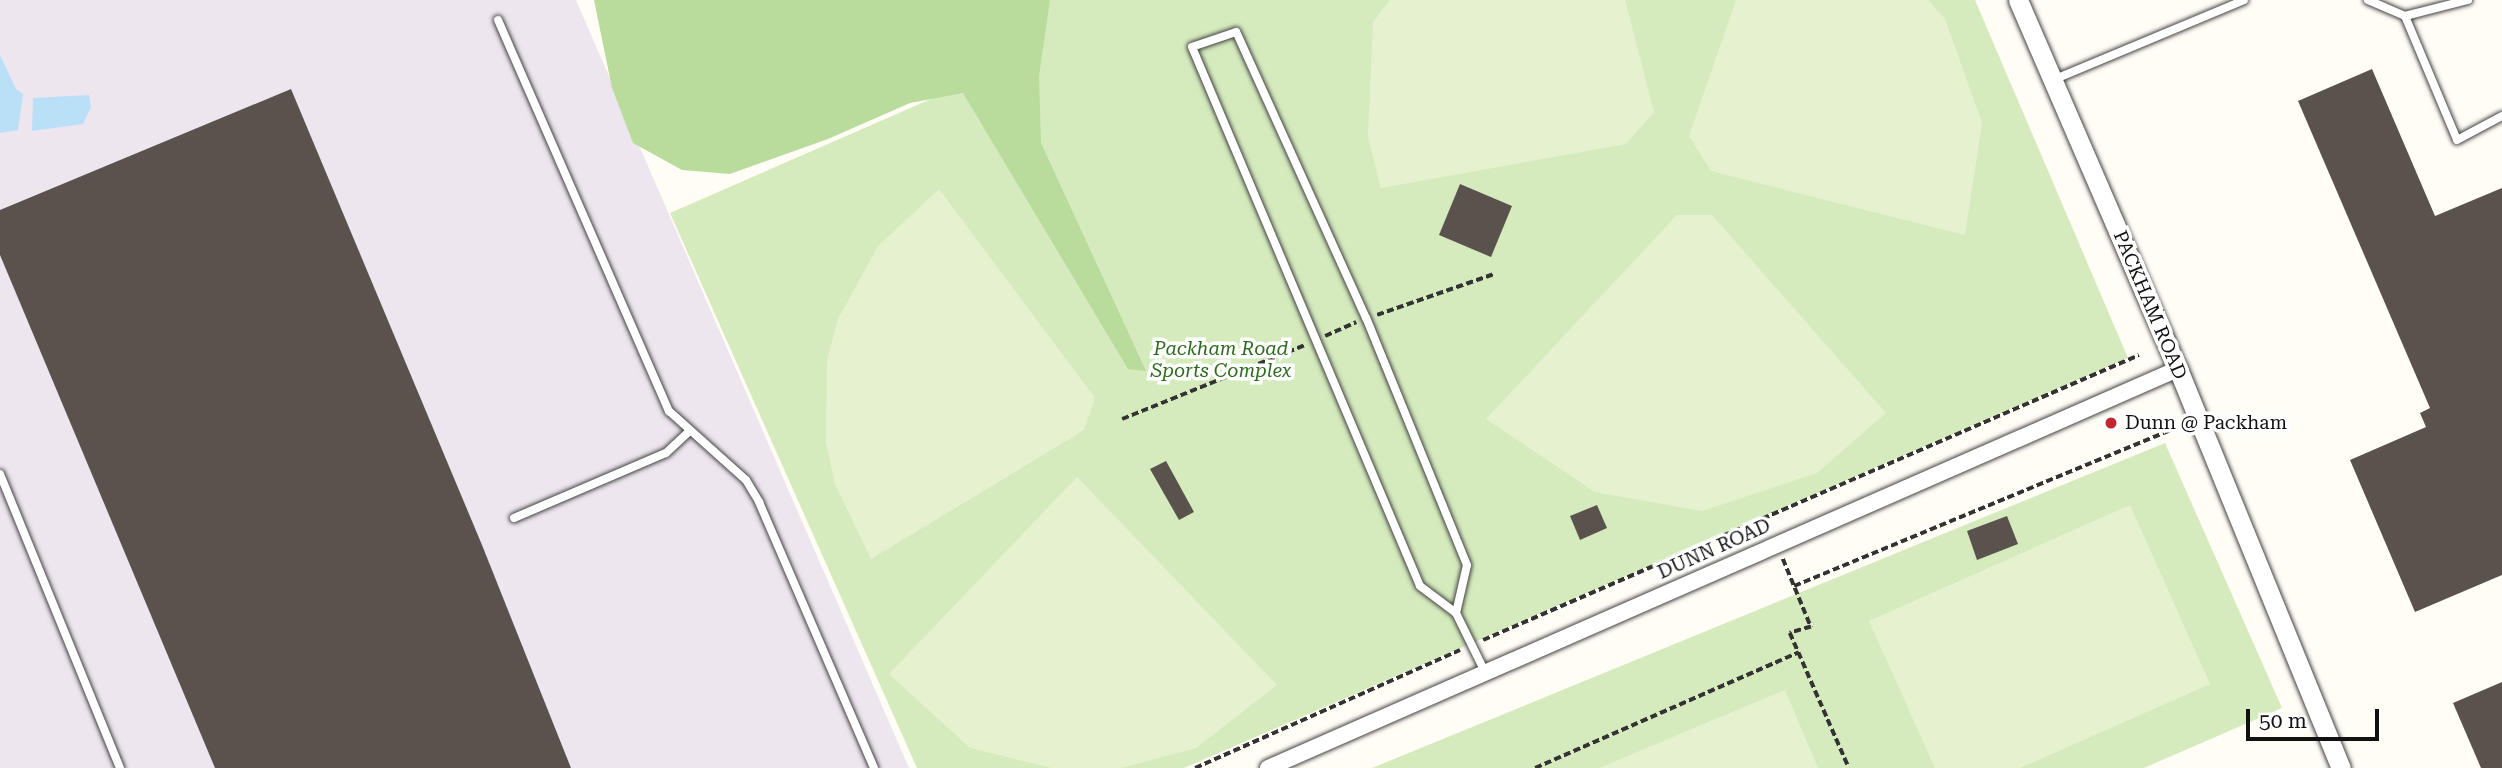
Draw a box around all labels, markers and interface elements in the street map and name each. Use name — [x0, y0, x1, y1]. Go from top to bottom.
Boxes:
street label: PACKHAM ROAD — [2108, 227, 2192, 383]
park label: Packham Road Sports Complex — [1151, 338, 1291, 382]
place label: Dunn @ Packham — [2125, 412, 2287, 434]
marker: Dunn @ Packham — [2103, 415, 2119, 431]
street label: DUNN ROAD — [1654, 514, 1774, 584]
scale bar — [2250, 694, 2383, 738]
text: 50 m — [2259, 709, 2307, 733]

